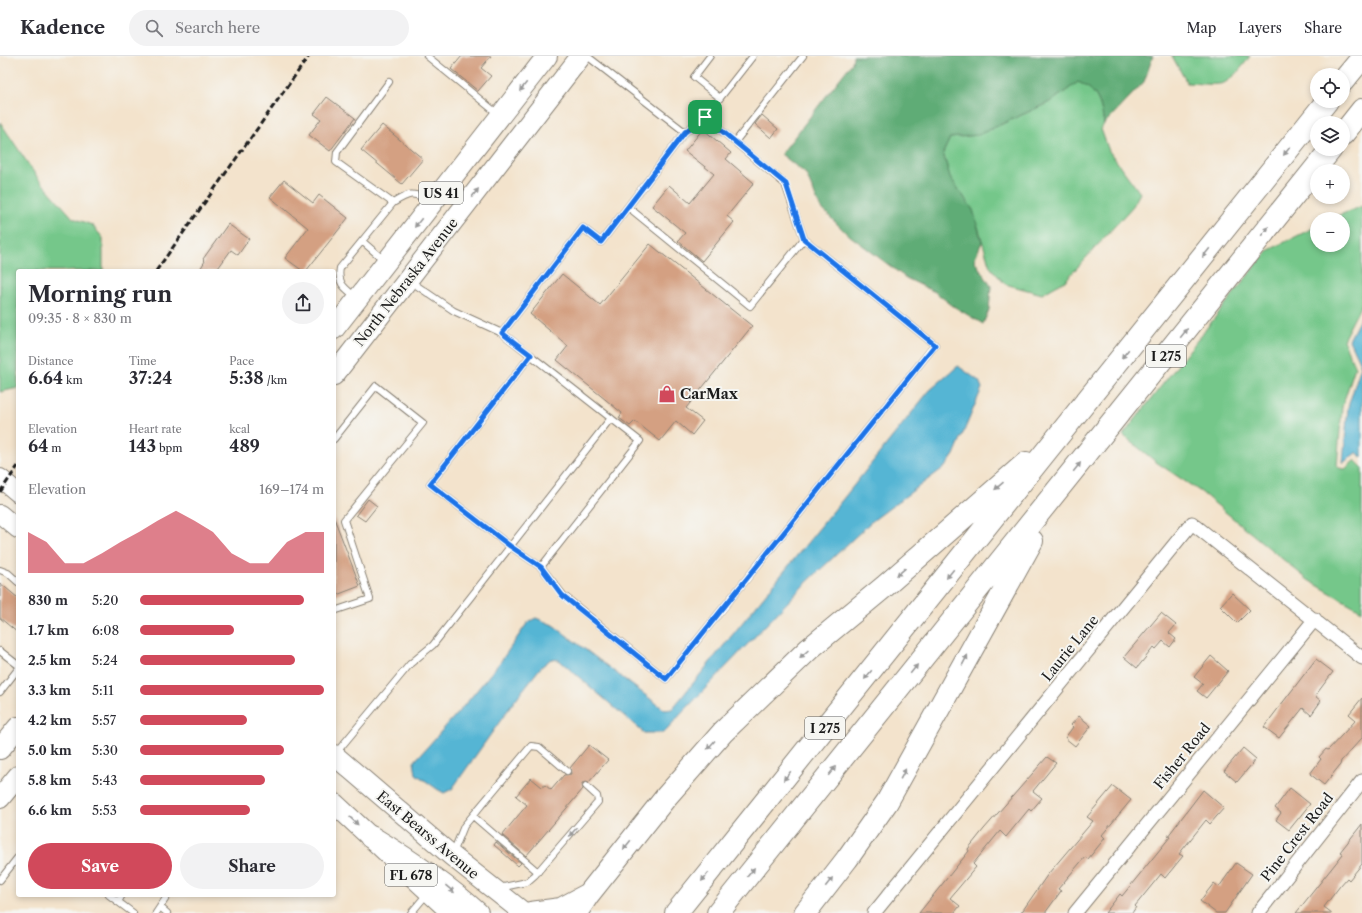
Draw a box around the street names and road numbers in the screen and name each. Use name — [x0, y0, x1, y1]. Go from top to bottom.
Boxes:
road number: US 41 — [419, 182, 463, 204]
street label: North Nebraska Avenue — [350, 214, 462, 350]
road number: I 275 — [1146, 345, 1186, 367]
street label: Laurie Lane — [1038, 611, 1102, 685]
road number: I 275 — [805, 717, 845, 739]
street label: Fisher Road — [1150, 719, 1214, 793]
street label: East Bearss Avenue — [373, 787, 483, 883]
street label: Pine Crest Road — [1257, 789, 1337, 885]
road number: FL 678 — [385, 864, 437, 886]

